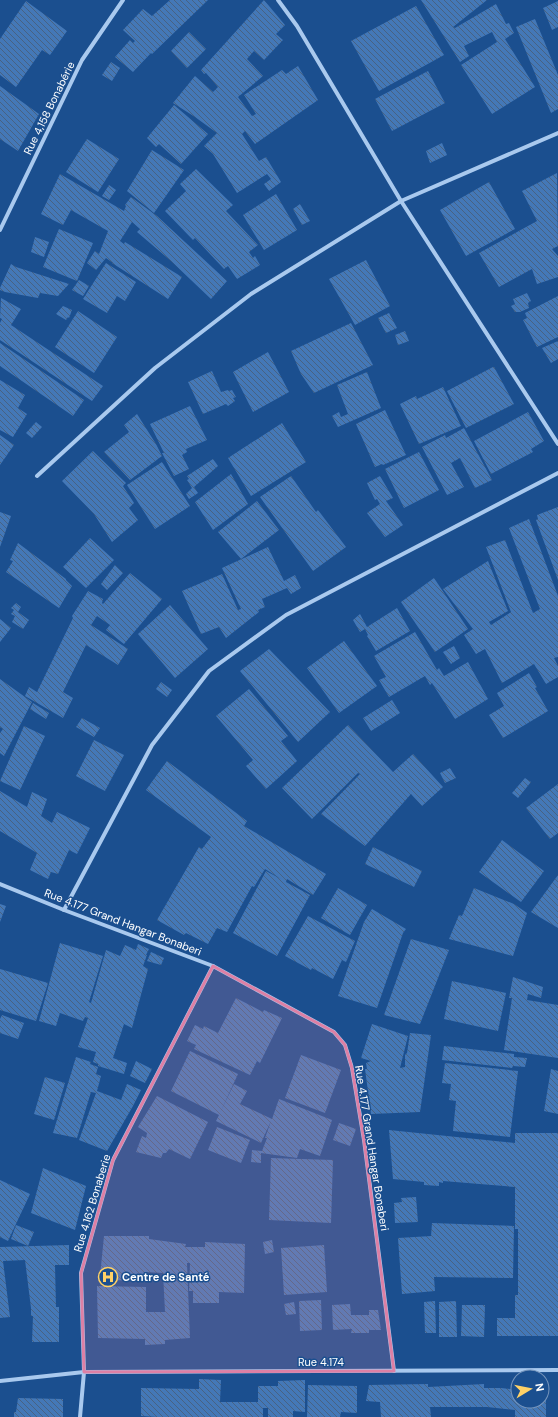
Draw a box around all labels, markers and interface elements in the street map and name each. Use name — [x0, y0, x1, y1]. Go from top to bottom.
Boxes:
street label: Rue 4,158 Bonabérie — [20, 59, 78, 157]
street label: Rue 4.177 Grand Hangar Bonaberi — [42, 885, 204, 959]
street label: Rue 4.177 Grand Hangar Bonaberi — [352, 1064, 392, 1232]
street label: Rue 4.162 Bonaberie — [70, 1152, 114, 1254]
hospital icon: Centre de Santé — [97, 1266, 119, 1288]
place label: Centre de Santé — [122, 1270, 210, 1284]
street label: Rue 4.174 — [298, 1355, 344, 1369]
north arrow — [510, 1369, 550, 1409]
text: N — [532, 1382, 547, 1392]

